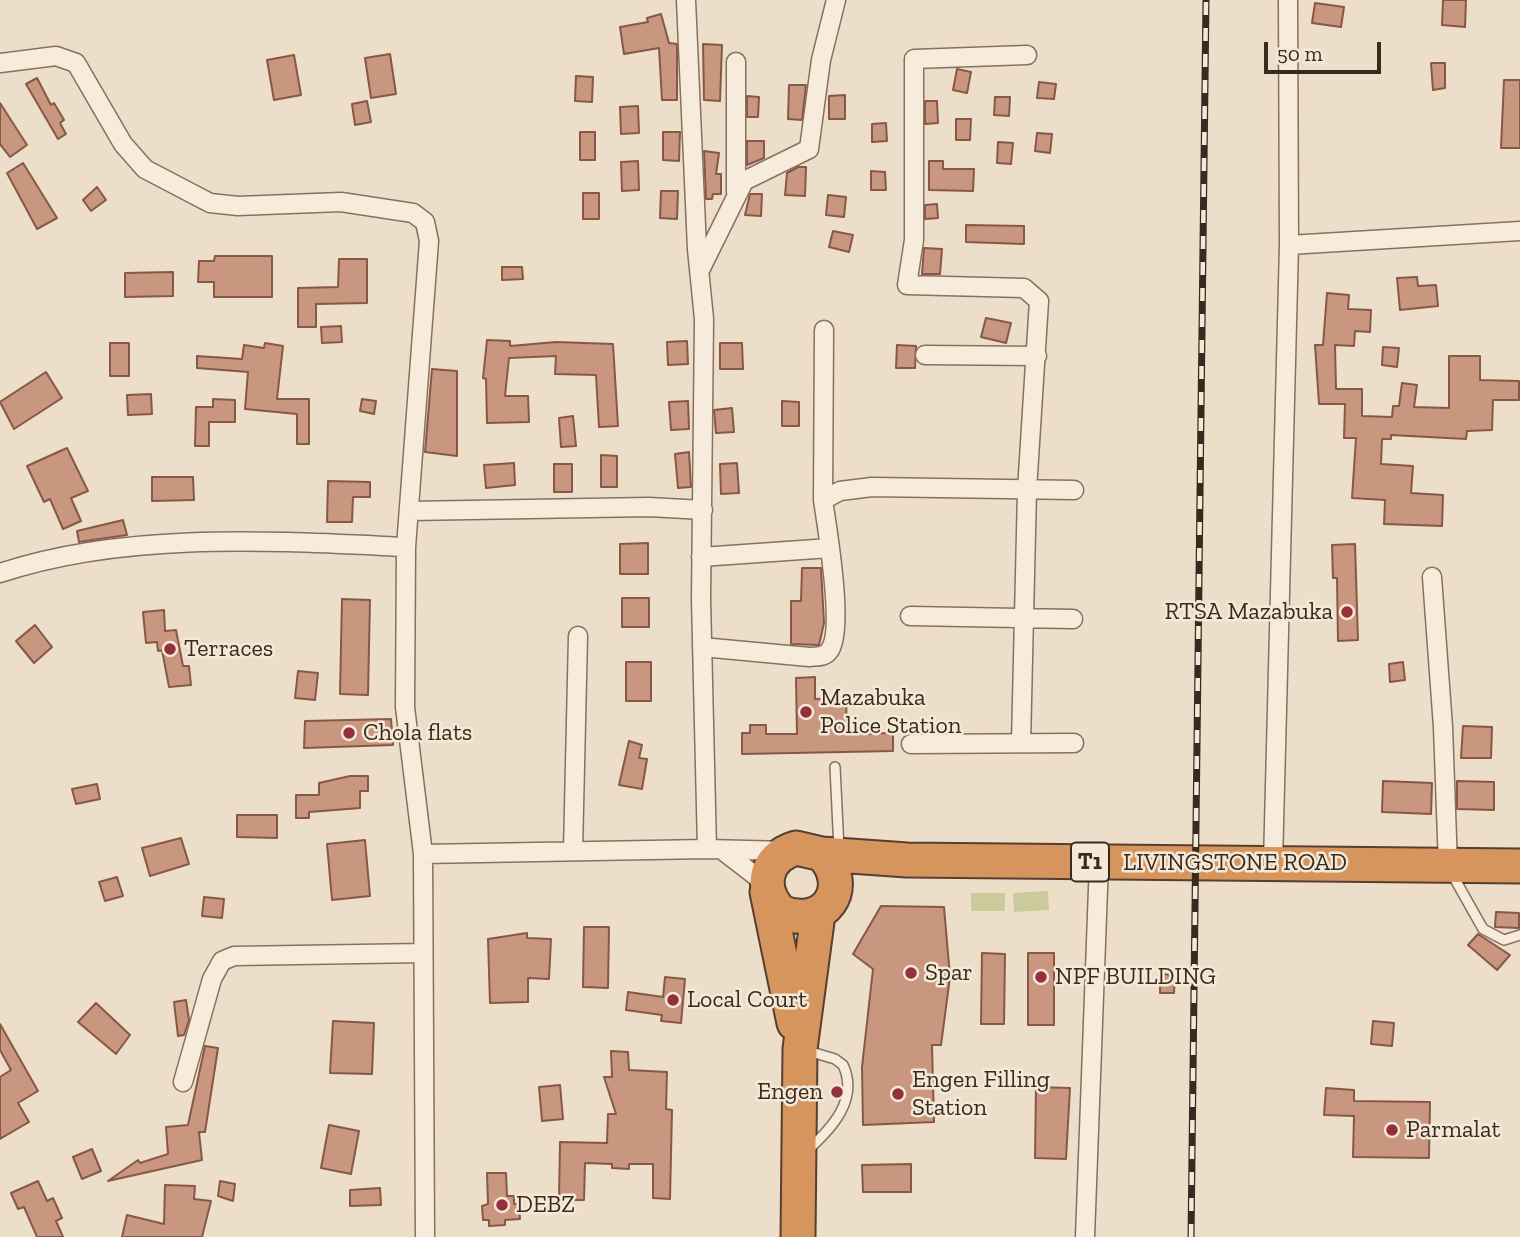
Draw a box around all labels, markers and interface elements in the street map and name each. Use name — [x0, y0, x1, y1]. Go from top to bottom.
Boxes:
scale bar — [1268, 28, 1385, 72]
text: 50 m — [1277, 41, 1323, 66]
place label: RTSA Mazabuka — [1165, 598, 1333, 626]
marker: RTSA Mazabuka — [1339, 604, 1355, 620]
place label: Terraces — [184, 635, 273, 663]
marker: Terraces — [162, 641, 178, 657]
place label: Mazabuka Police Station — [820, 684, 961, 740]
marker: Mazabuka Police Station — [798, 704, 814, 720]
place label: Chola flats — [363, 719, 472, 747]
marker: Chola flats — [341, 725, 357, 741]
road number: T1 — [1071, 842, 1109, 882]
street label: LIVINGSTONE ROAD — [1123, 849, 1347, 877]
place label: Spar — [925, 959, 973, 987]
place label: NPF BUILDING — [1055, 963, 1216, 991]
marker: Spar — [903, 965, 919, 981]
marker: NPF BUILDING — [1033, 969, 1049, 985]
place label: Local Court — [687, 986, 807, 1014]
marker: Local Court — [665, 992, 681, 1008]
place label: Engen Filling Station — [912, 1066, 1050, 1122]
place label: Engen — [757, 1078, 823, 1106]
marker: Engen — [829, 1084, 845, 1100]
marker: Engen Filling Station — [890, 1086, 906, 1102]
place label: Parmalat — [1406, 1116, 1500, 1144]
marker: Parmalat — [1384, 1122, 1400, 1138]
place label: DEBZ — [516, 1191, 575, 1219]
marker: DEBZ — [494, 1197, 510, 1213]

